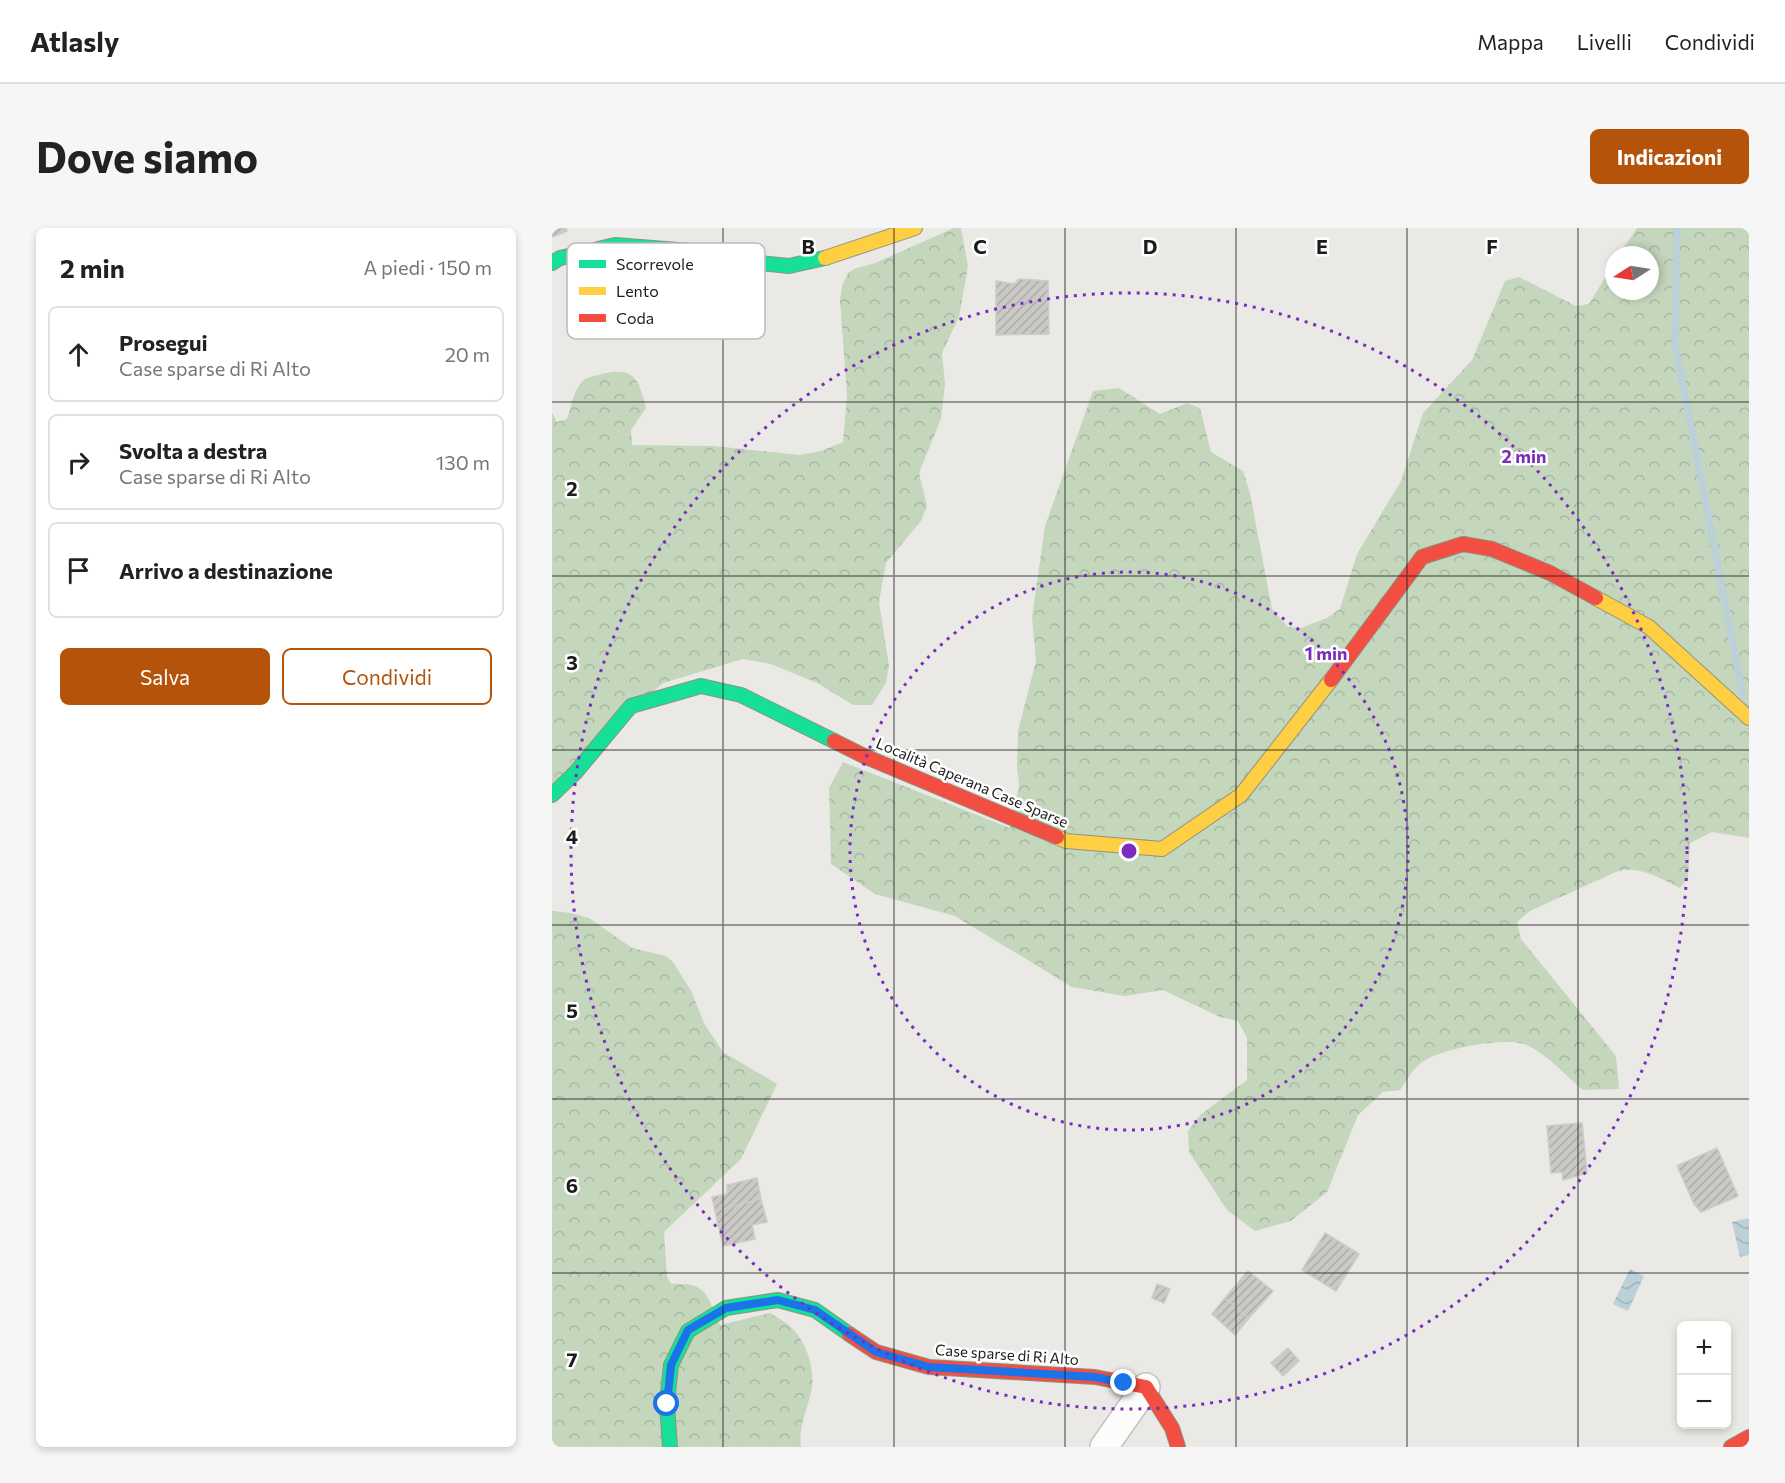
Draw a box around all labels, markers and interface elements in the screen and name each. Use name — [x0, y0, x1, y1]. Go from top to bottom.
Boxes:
text: Atlasly — [30, 24, 119, 58]
text: Mappa — [1477, 29, 1544, 54]
text: Livelli — [1577, 29, 1632, 54]
text: Condividi — [1665, 29, 1755, 54]
button: Indicazioni — [1590, 129, 1749, 184]
text: Dove siamo — [36, 130, 258, 182]
text: B — [801, 234, 815, 258]
text: C — [973, 234, 987, 258]
text: D — [1143, 234, 1157, 258]
text: E — [1316, 234, 1328, 258]
text: F — [1486, 234, 1498, 258]
legend — [567, 243, 765, 339]
north arrow — [1605, 246, 1659, 300]
text: 2 min — [60, 252, 125, 283]
text: Scorrevole — [616, 254, 694, 273]
text: A piedi · 150 m — [363, 255, 492, 279]
text: Lento — [616, 281, 659, 300]
text: Coda — [616, 308, 654, 327]
text: Prosegui — [119, 329, 208, 356]
icon: ahead — [62, 338, 95, 371]
text: 20 m — [445, 342, 490, 366]
text: Case sparse di Ri Alto — [119, 356, 311, 380]
text: Svolta a destra — [119, 437, 267, 464]
text: 2 min — [1502, 445, 1546, 467]
icon: right — [62, 446, 95, 479]
text: 130 m — [436, 450, 490, 474]
text: Case sparse di Ri Alto — [119, 464, 311, 488]
text: 2 — [566, 476, 578, 500]
icon: arrive — [62, 554, 95, 587]
text: Arrivo a destinazione — [119, 557, 333, 584]
text: 1 min — [1305, 642, 1347, 664]
button: Salva — [60, 648, 270, 705]
button: Condividi — [282, 648, 492, 705]
text: 3 — [566, 650, 578, 674]
street label: Località Caperana Case Sparse — [874, 733, 1071, 831]
text: 4 — [566, 824, 578, 848]
centre of rings — [1119, 841, 1139, 861]
text: 5 — [566, 998, 578, 1022]
text: 6 — [566, 1173, 578, 1197]
map controls — [1677, 1321, 1731, 1429]
button: + — [1677, 1321, 1731, 1375]
street label: Case sparse di Ri Alto — [935, 1340, 1080, 1368]
text: 7 — [567, 1347, 578, 1371]
route end — [1110, 1369, 1136, 1395]
button: − — [1677, 1375, 1731, 1429]
route start — [653, 1390, 679, 1416]

